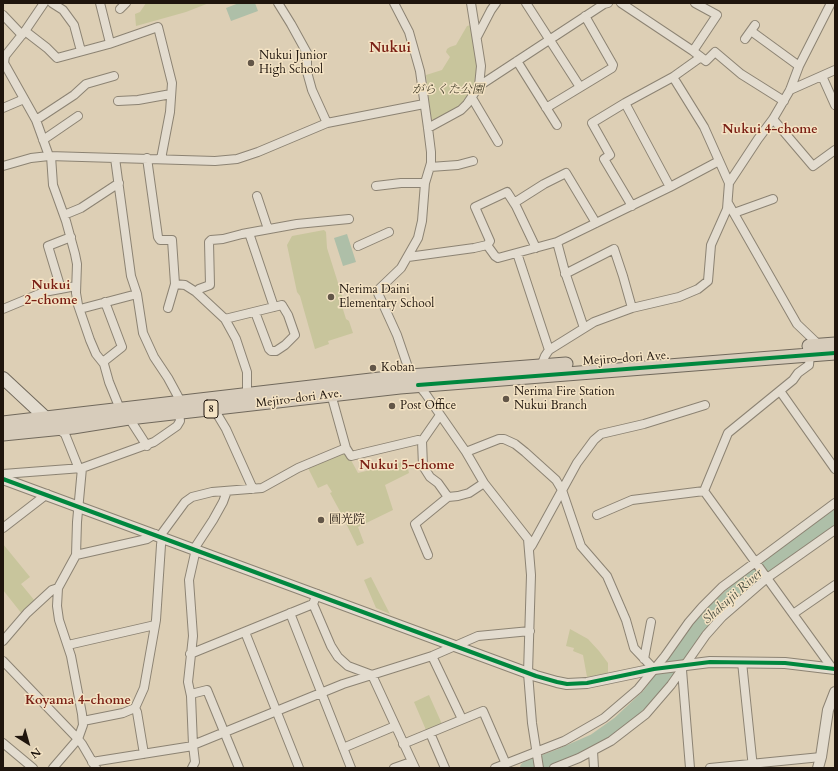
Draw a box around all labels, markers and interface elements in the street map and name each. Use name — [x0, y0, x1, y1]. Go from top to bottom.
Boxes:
district label: Nukui — [369, 41, 411, 57]
place label: Nukui Junior High School — [259, 49, 327, 77]
marker: Nukui Junior High School — [246, 58, 256, 68]
park label: がらくた公園 — [412, 83, 484, 97]
district label: Nukui 4-chome — [722, 122, 818, 138]
district label: Nukui 2-chome — [24, 278, 78, 309]
place label: Nerima Daini Elementary School — [339, 283, 434, 311]
marker: Nerima Daini Elementary School — [326, 292, 336, 302]
street label: Mejiro-dori Ave. — [582, 349, 670, 369]
place label: Koban — [381, 361, 415, 375]
marker: Koban — [368, 363, 378, 373]
place label: Nerima Fire Station Nukui Branch — [514, 385, 615, 413]
street label: Mejiro-dori Ave. — [255, 387, 343, 411]
marker: Nerima Fire Station Nukui Branch — [501, 394, 511, 404]
place label: Post Office — [400, 399, 456, 413]
road number: 8 — [204, 400, 218, 418]
marker: Post Office — [387, 401, 397, 411]
district label: Nukui 5-chome — [359, 458, 455, 474]
place label: 圓光院 — [329, 513, 365, 527]
marker: 圓光院 — [316, 515, 326, 525]
water label: Shakujii River — [700, 566, 766, 628]
district label: Koyama 4-chome — [25, 693, 131, 709]
north arrow — [8, 723, 48, 763]
text: N — [27, 744, 44, 762]

